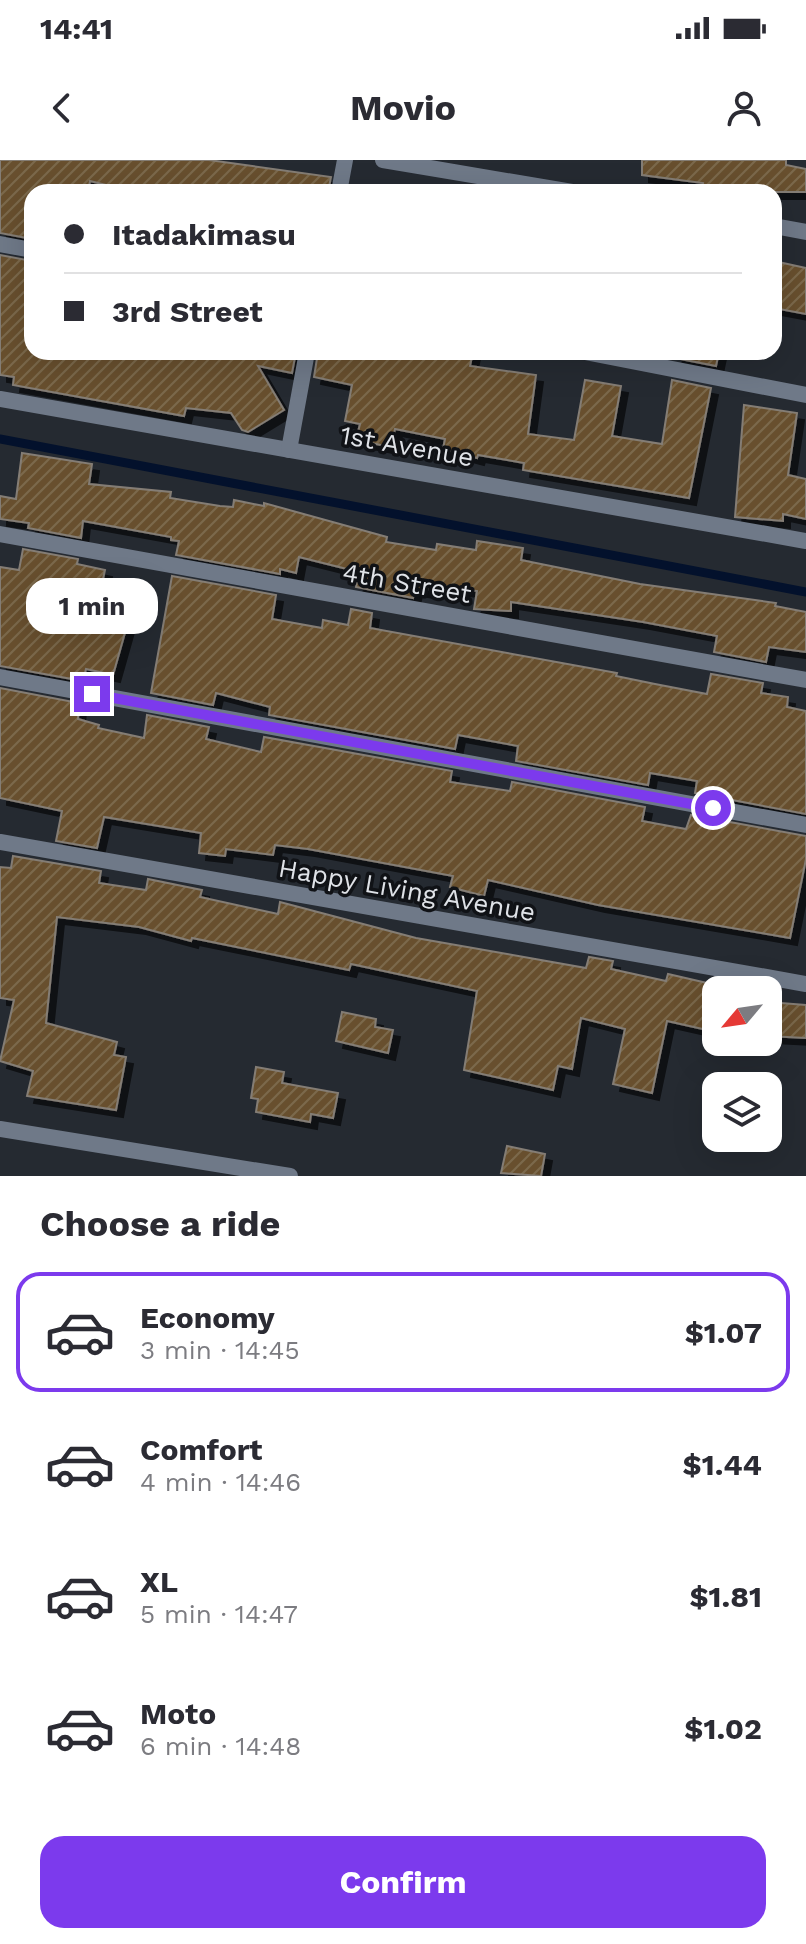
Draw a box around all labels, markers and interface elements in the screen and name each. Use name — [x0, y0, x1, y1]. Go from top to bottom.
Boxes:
text: 14:41 — [40, 11, 113, 46]
icon: back — [40, 86, 84, 130]
icon: person — [722, 86, 766, 130]
text: Movio — [350, 87, 456, 129]
text: Itadakimasu — [112, 217, 296, 252]
text: 3rd Street — [112, 294, 263, 329]
street label: 1st Avenue — [338, 420, 476, 472]
street label: 4th Street — [340, 557, 474, 609]
callout: 1 min — [26, 578, 158, 634]
text: 1 min — [59, 591, 125, 621]
route end — [74, 676, 110, 712]
route start — [695, 790, 731, 826]
street label: Happy Living Avenue — [276, 853, 538, 927]
north arrow — [702, 976, 782, 1056]
map controls — [702, 976, 782, 1152]
button: layers — [702, 1072, 782, 1152]
text: Choose a ride — [40, 1203, 280, 1245]
icon: car — [44, 1296, 116, 1368]
text: Economy — [140, 1300, 275, 1335]
text: $1.07 — [685, 1315, 762, 1350]
text: 3 min · 14:45 — [140, 1335, 300, 1365]
icon: car — [44, 1428, 116, 1500]
text: Comfort — [140, 1432, 262, 1467]
text: $1.44 — [683, 1447, 762, 1482]
text: 4 min · 14:46 — [140, 1467, 301, 1497]
icon: car — [44, 1560, 116, 1632]
text: XL — [140, 1564, 178, 1599]
text: $1.81 — [689, 1579, 762, 1614]
text: 5 min · 14:47 — [140, 1599, 298, 1629]
icon: car — [44, 1692, 116, 1764]
text: Moto — [140, 1696, 216, 1731]
text: $1.02 — [684, 1711, 762, 1746]
text: 6 min · 14:48 — [140, 1731, 301, 1761]
button: Confirm — [40, 1836, 766, 1928]

